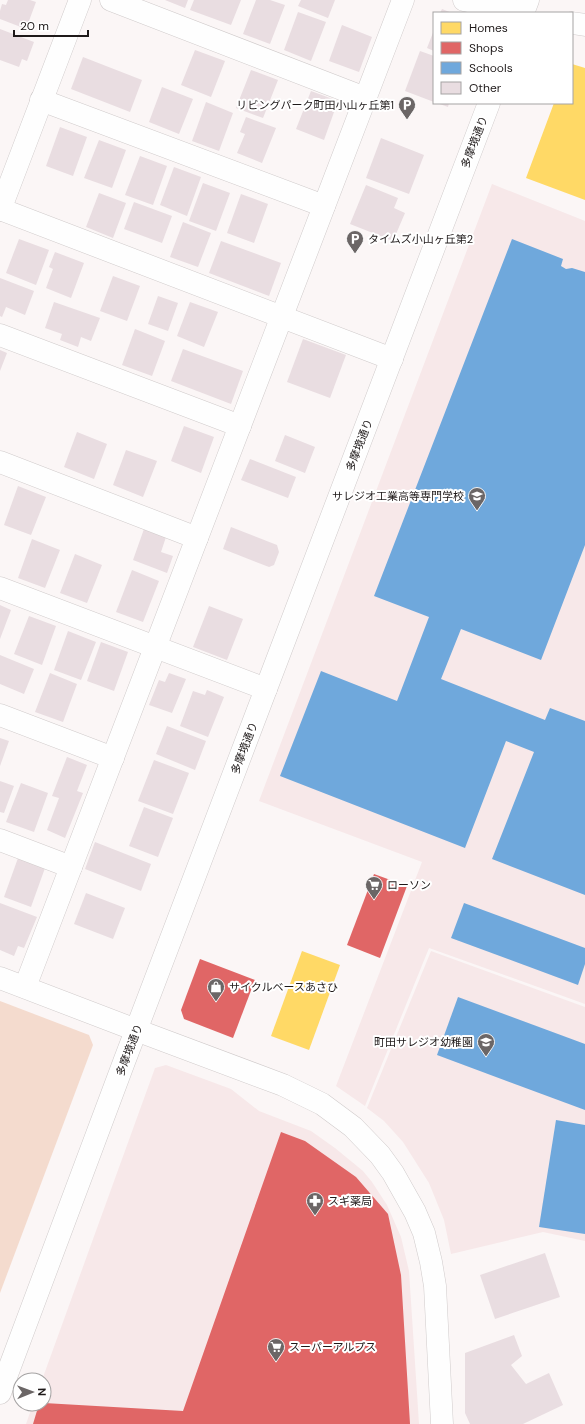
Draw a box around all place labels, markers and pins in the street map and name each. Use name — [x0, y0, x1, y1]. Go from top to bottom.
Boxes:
parking icon: リビングパーク町田小山ヶ丘第1 — [397, 95, 417, 120]
place label: リビングパーク町田小山ヶ丘第1 — [237, 98, 394, 112]
parking icon: タイムズ小山ヶ丘第2 — [345, 229, 365, 254]
place label: タイムズ小山ヶ丘第2 — [368, 232, 473, 246]
school or university icon: サレジオ工業高等専門学校 — [467, 486, 487, 511]
place label: サレジオ工業高等専門学校 — [332, 489, 464, 503]
supermarket icon: ローソン — [364, 875, 384, 900]
place label: ローソン — [387, 878, 431, 892]
shop icon: サイクルベースあさひ — [206, 977, 226, 1002]
place label: サイクルベースあさひ — [229, 980, 338, 994]
school or university icon: 町田サレジオ幼稚園 — [476, 1032, 496, 1057]
place label: 町田サレジオ幼稚園 — [374, 1035, 473, 1049]
pharmacy icon: スギ薬局 — [305, 1191, 325, 1216]
place label: スギ薬局 — [328, 1194, 372, 1208]
supermarket icon: スーパーアルプス — [266, 1337, 286, 1362]
place label: スーパーアルプス — [289, 1340, 376, 1354]

